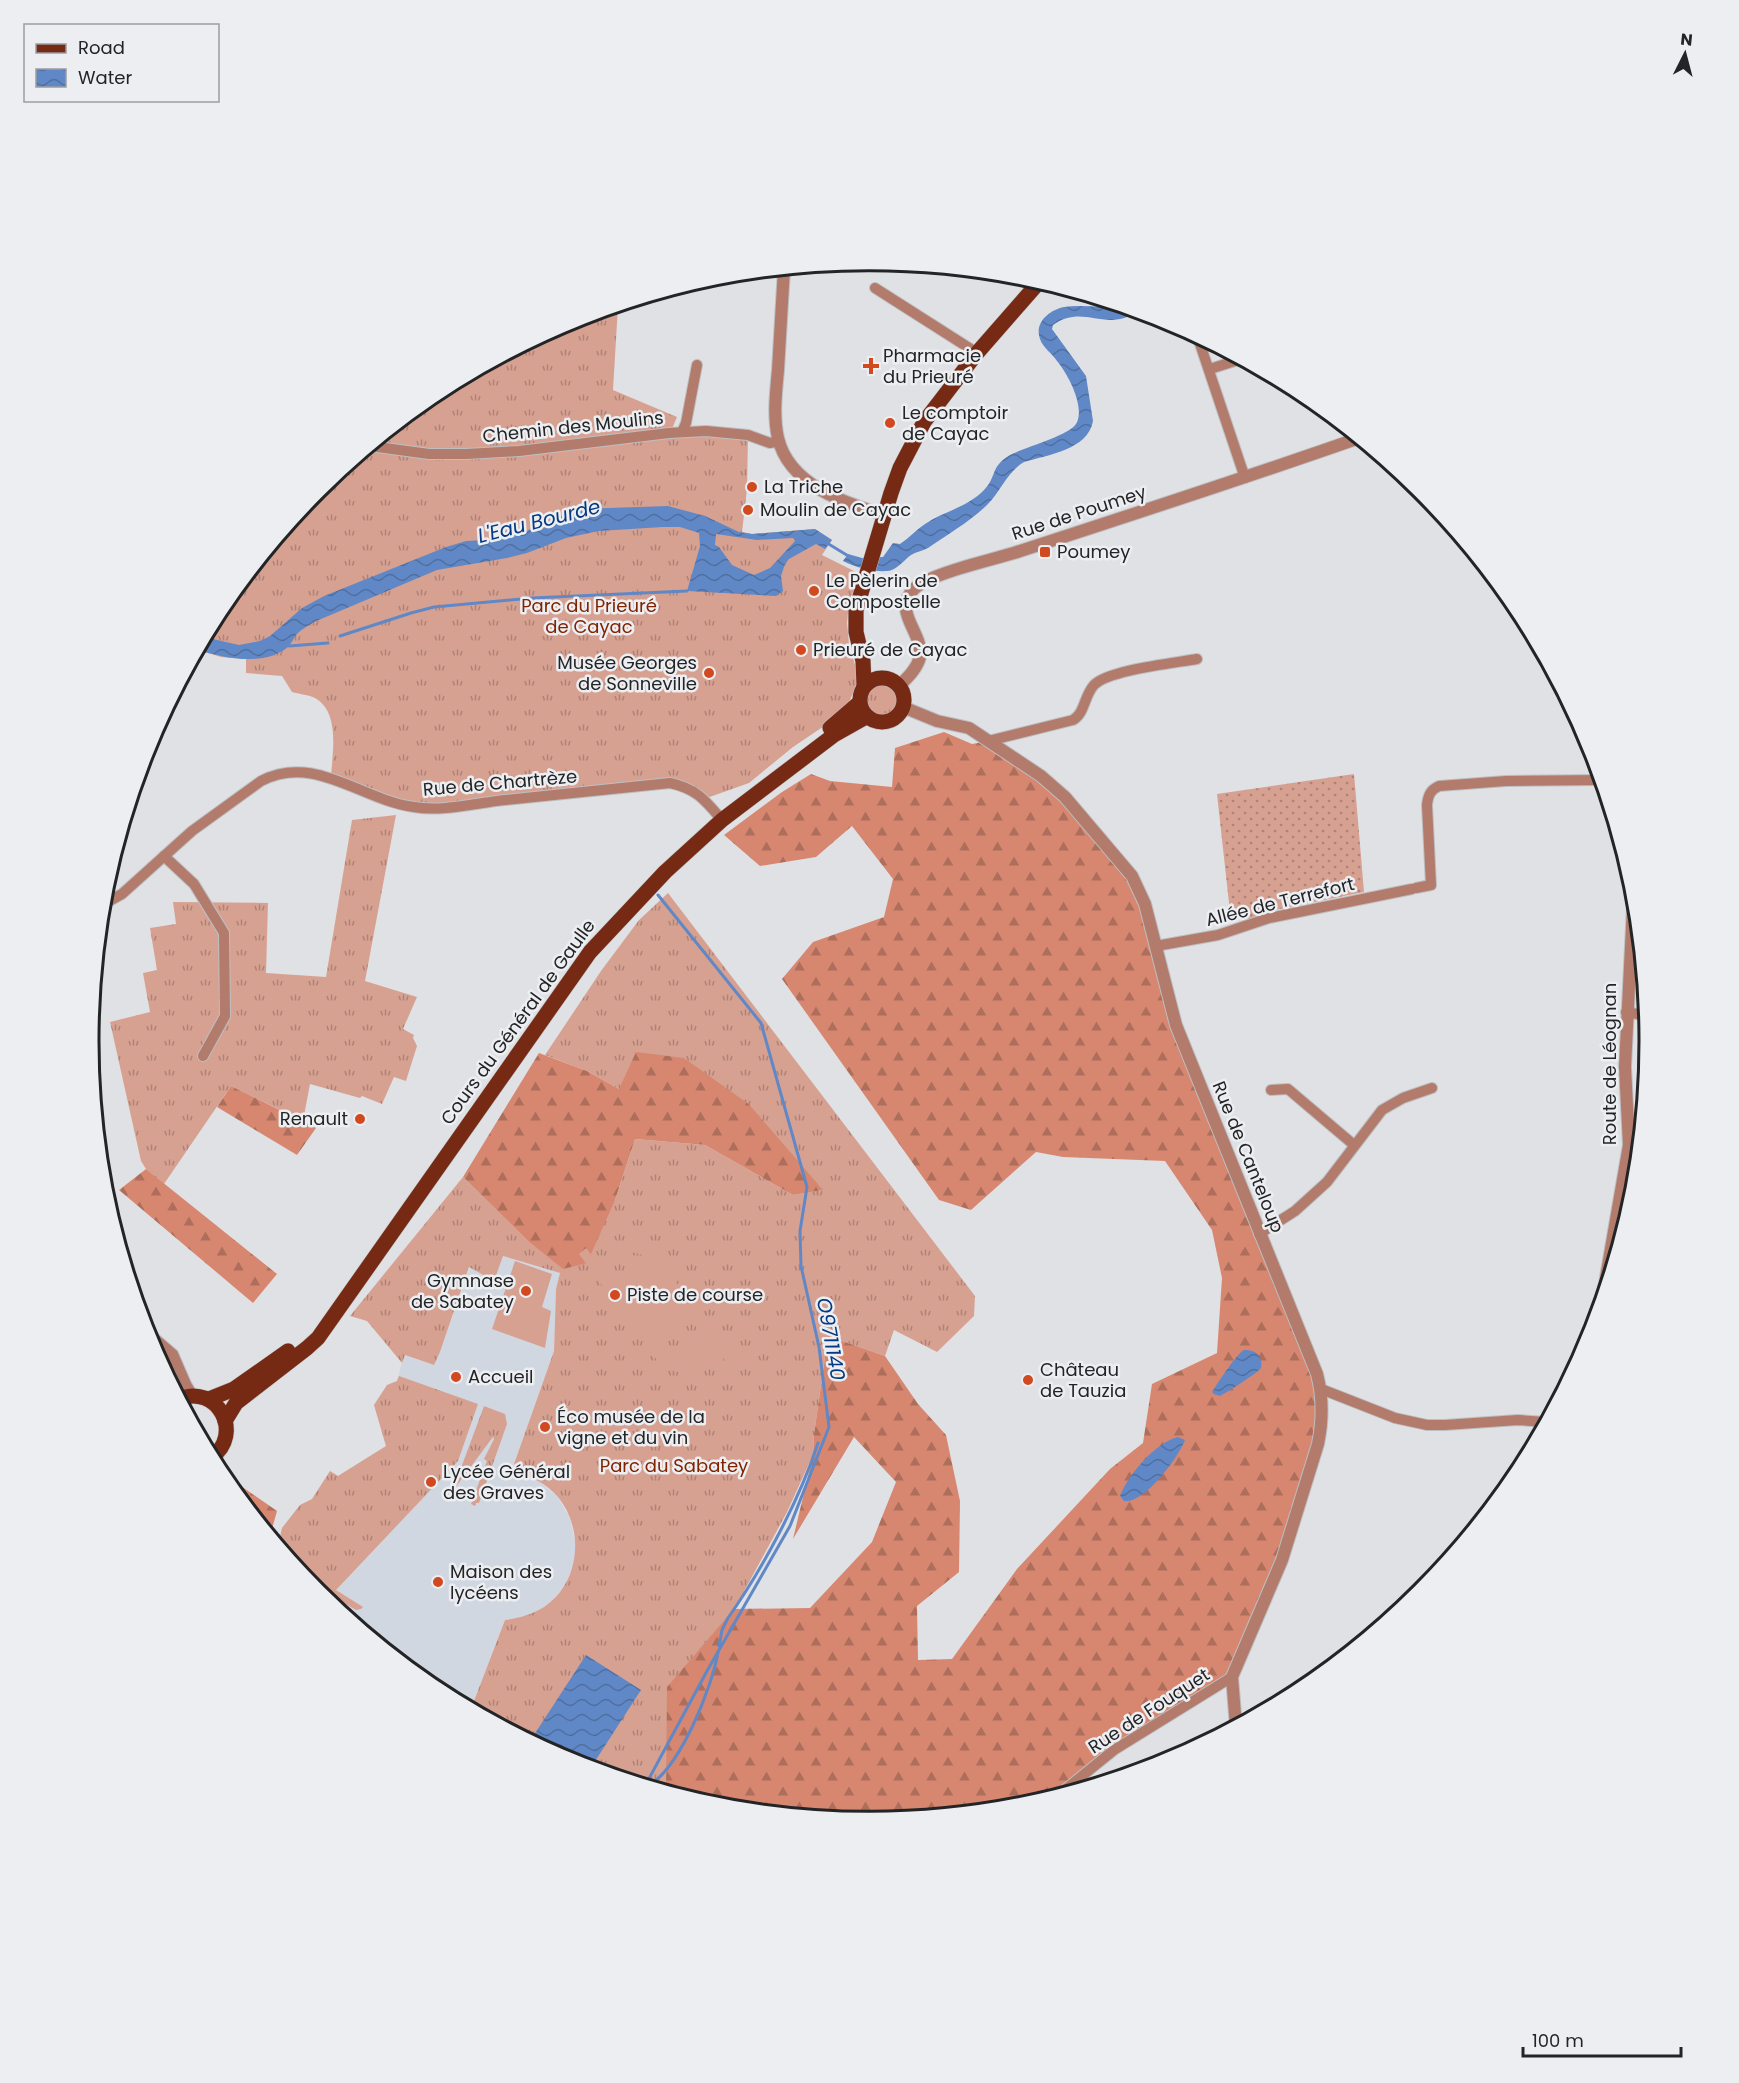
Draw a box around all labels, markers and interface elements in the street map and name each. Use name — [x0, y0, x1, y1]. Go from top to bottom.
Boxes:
legend — [24, 24, 219, 102]
north arrow — [1655, 24, 1715, 84]
text: N — [1679, 28, 1694, 52]
text: Road — [78, 35, 125, 60]
text: Water — [78, 65, 132, 90]
place label: Pharmacie du Prieuré — [883, 343, 981, 389]
marker: Pharmacie du Prieuré — [864, 359, 878, 373]
place label: Le comptoir de Cayac — [902, 400, 1008, 446]
street label: Chemin des Moulins — [481, 405, 665, 448]
marker: Le comptoir de Cayac — [883, 416, 897, 430]
place label: La Triche — [764, 474, 843, 499]
street label: Rue de Poumey — [1008, 479, 1149, 546]
marker: La Triche — [745, 480, 759, 494]
water label: L'Eau Bourde — [475, 492, 603, 550]
place label: Moulin de Cayac — [760, 497, 911, 522]
marker: Moulin de Cayac — [741, 503, 755, 517]
place label: Poumey — [1057, 539, 1130, 564]
marker: Poumey — [1038, 545, 1052, 559]
place label: Le Pèlerin de Compostelle — [826, 568, 941, 614]
marker: Le Pèlerin de Compostelle — [807, 584, 821, 598]
park label: Parc du Prieuré de Cayac — [521, 593, 657, 639]
place label: Prieuré de Cayac — [813, 637, 967, 662]
marker: Prieuré de Cayac — [794, 643, 808, 657]
place label: Musée Georges de Sonneville — [557, 650, 697, 696]
marker: Musée Georges de Sonneville — [702, 666, 716, 680]
street label: Rue de Chartrèze — [422, 763, 578, 802]
street label: Allée de Terrefort — [1203, 871, 1357, 932]
street label: Cours du Général de Gaulle — [435, 914, 601, 1129]
street label: Route de Léognan — [1597, 983, 1622, 1145]
street label: Rue de Canteloup — [1207, 1077, 1290, 1236]
place label: Renault — [280, 1106, 348, 1131]
marker: Renault — [353, 1112, 367, 1126]
place label: Gymnase de Sabatey — [411, 1268, 514, 1314]
place label: Piste de course — [627, 1282, 763, 1307]
marker: Gymnase de Sabatey — [519, 1284, 533, 1298]
marker: Piste de course — [608, 1288, 622, 1302]
water label: O9711140 — [810, 1295, 852, 1383]
place label: Château de Tauzia — [1040, 1357, 1126, 1403]
place label: Accueil — [468, 1364, 534, 1389]
marker: Accueil — [449, 1370, 463, 1384]
marker: Château de Tauzia — [1021, 1373, 1035, 1387]
place label: Éco musée de la vigne et du vin — [557, 1404, 705, 1450]
marker: Éco musée de la vigne et du vin — [538, 1420, 552, 1434]
park label: Parc du Sabatey — [600, 1453, 748, 1478]
place label: Lycée Général des Graves — [443, 1459, 570, 1505]
marker: Lycée Général des Graves — [424, 1475, 438, 1489]
place label: Maison des lycéens — [450, 1559, 552, 1605]
marker: Maison des lycéens — [431, 1575, 445, 1589]
street label: Rue de Fouquet — [1083, 1662, 1214, 1759]
scale bar — [1523, 2020, 1680, 2058]
text: 100 m — [1532, 2028, 1584, 2053]

